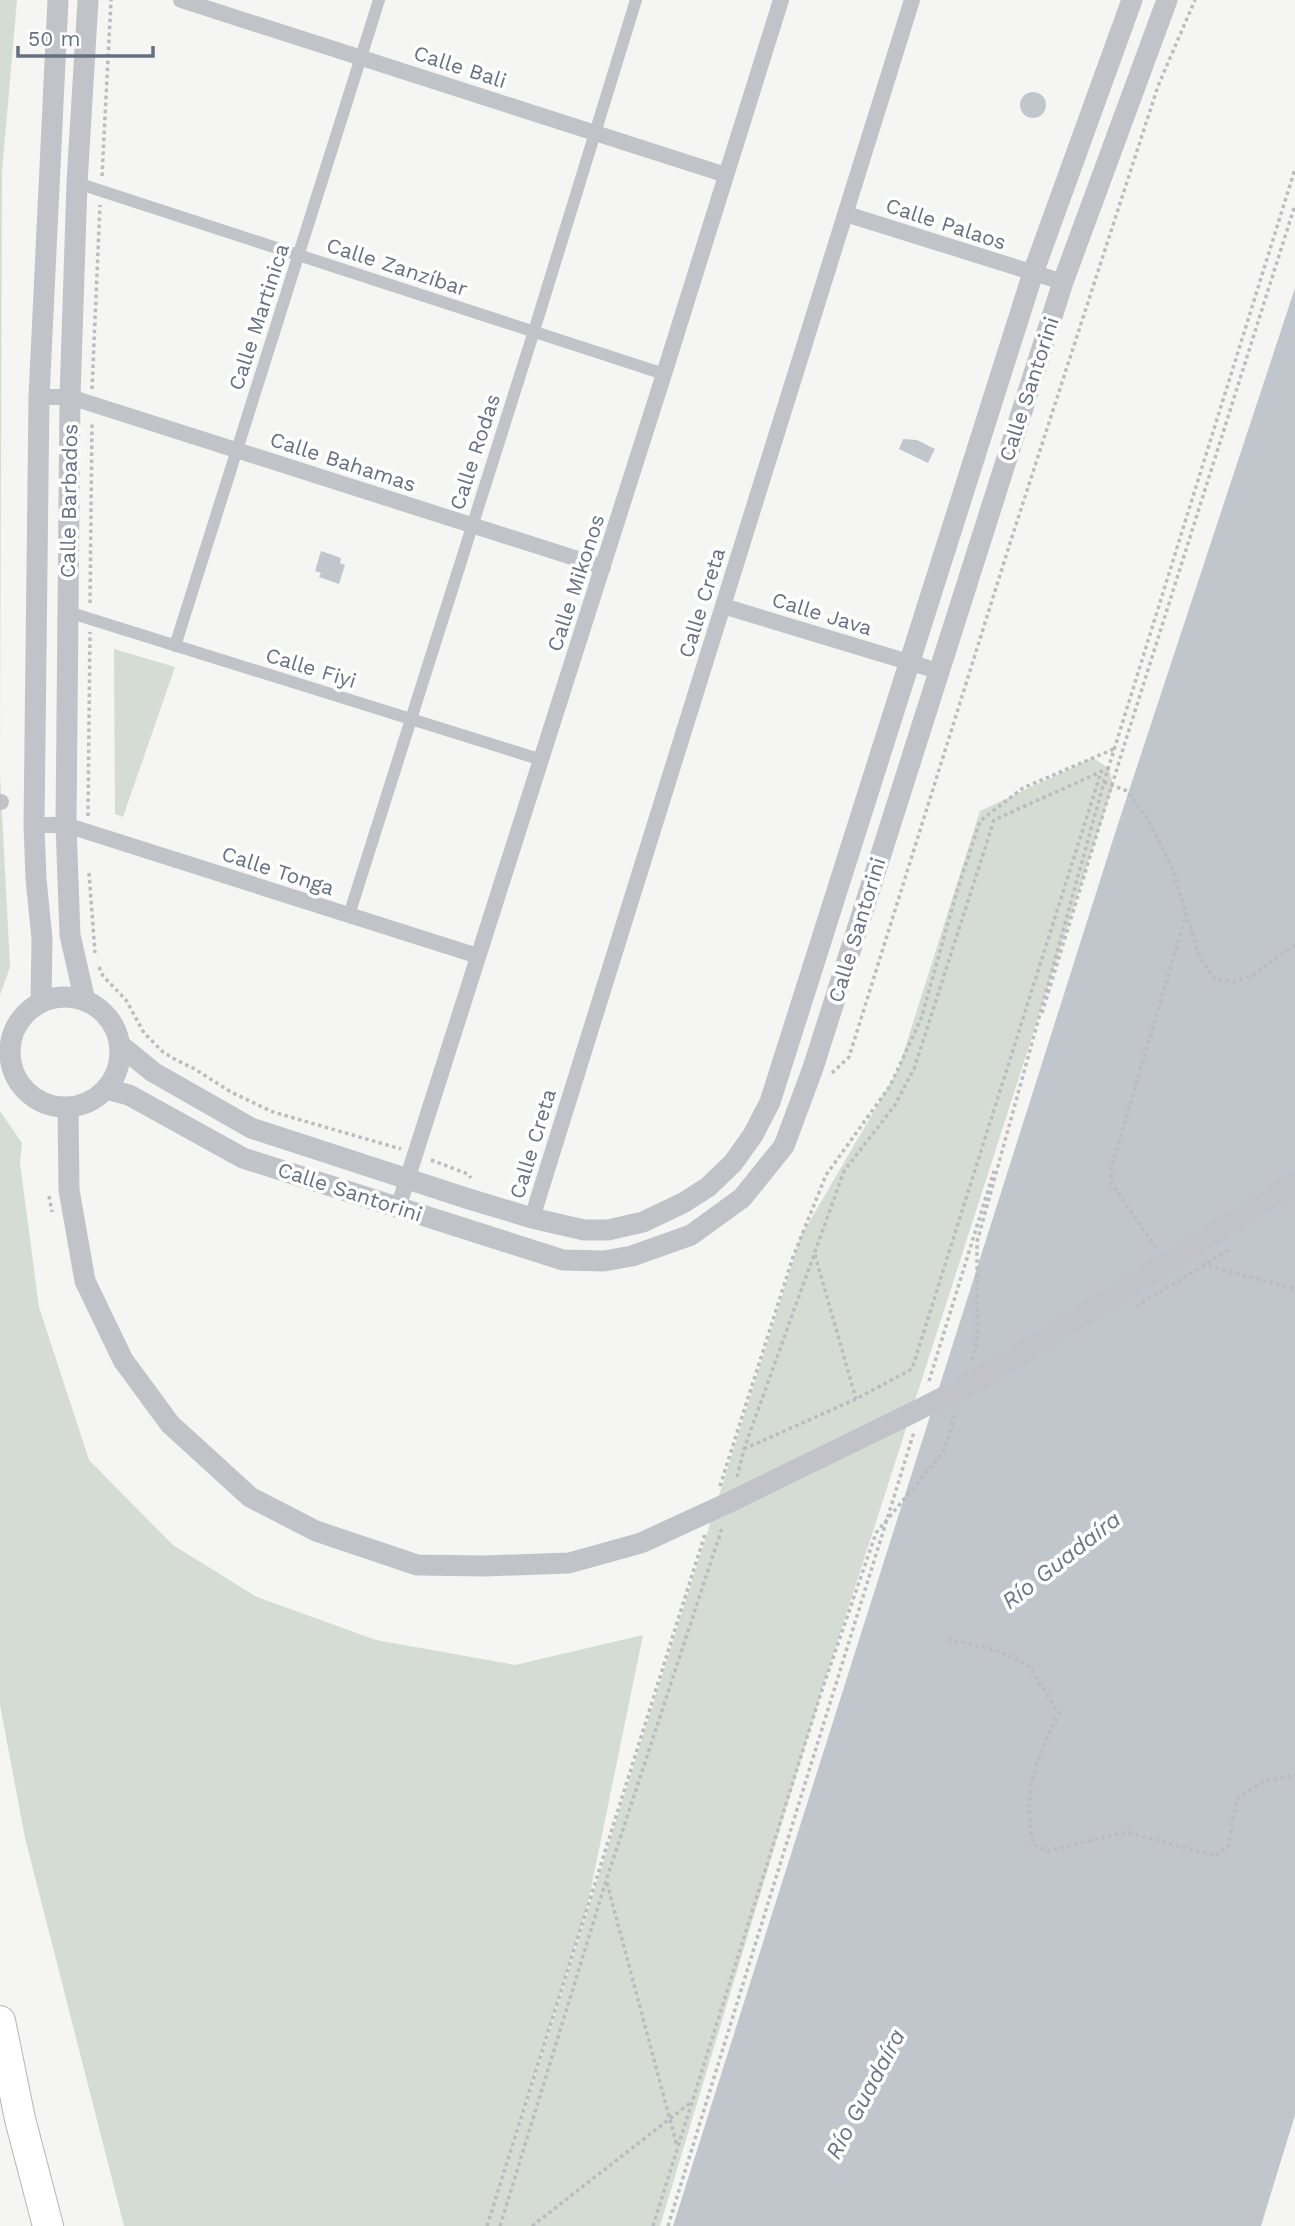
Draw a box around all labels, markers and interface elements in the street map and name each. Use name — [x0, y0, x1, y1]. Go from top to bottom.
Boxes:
scale bar — [18, 14, 152, 58]
text: 50 m — [28, 26, 80, 51]
street label: Calle Bali — [411, 40, 510, 93]
street label: Calle Palaos — [883, 192, 1010, 255]
street label: Calle Zanzíbar — [323, 232, 471, 301]
street label: Calle Martinica — [223, 240, 294, 393]
street label: Calle Santorini — [993, 313, 1064, 464]
street label: Calle Rodas — [444, 391, 505, 513]
street label: Calle Barbados — [55, 424, 82, 578]
street label: Calle Bahamas — [267, 426, 419, 497]
street label: Calle Mikonos — [542, 511, 609, 655]
street label: Calle Creta — [673, 545, 730, 661]
street label: Calle Java — [769, 586, 875, 641]
street label: Calle Fiyi — [263, 642, 359, 693]
street label: Calle Tonga — [219, 841, 338, 901]
street label: Calle Santorini — [823, 854, 890, 1006]
street label: Calle Creta — [504, 1086, 561, 1202]
street label: Calle Santorini — [275, 1156, 426, 1227]
water label: Río Guadaíra — [997, 1506, 1126, 1615]
water label: Río Guadaíra — [820, 2025, 911, 2164]

